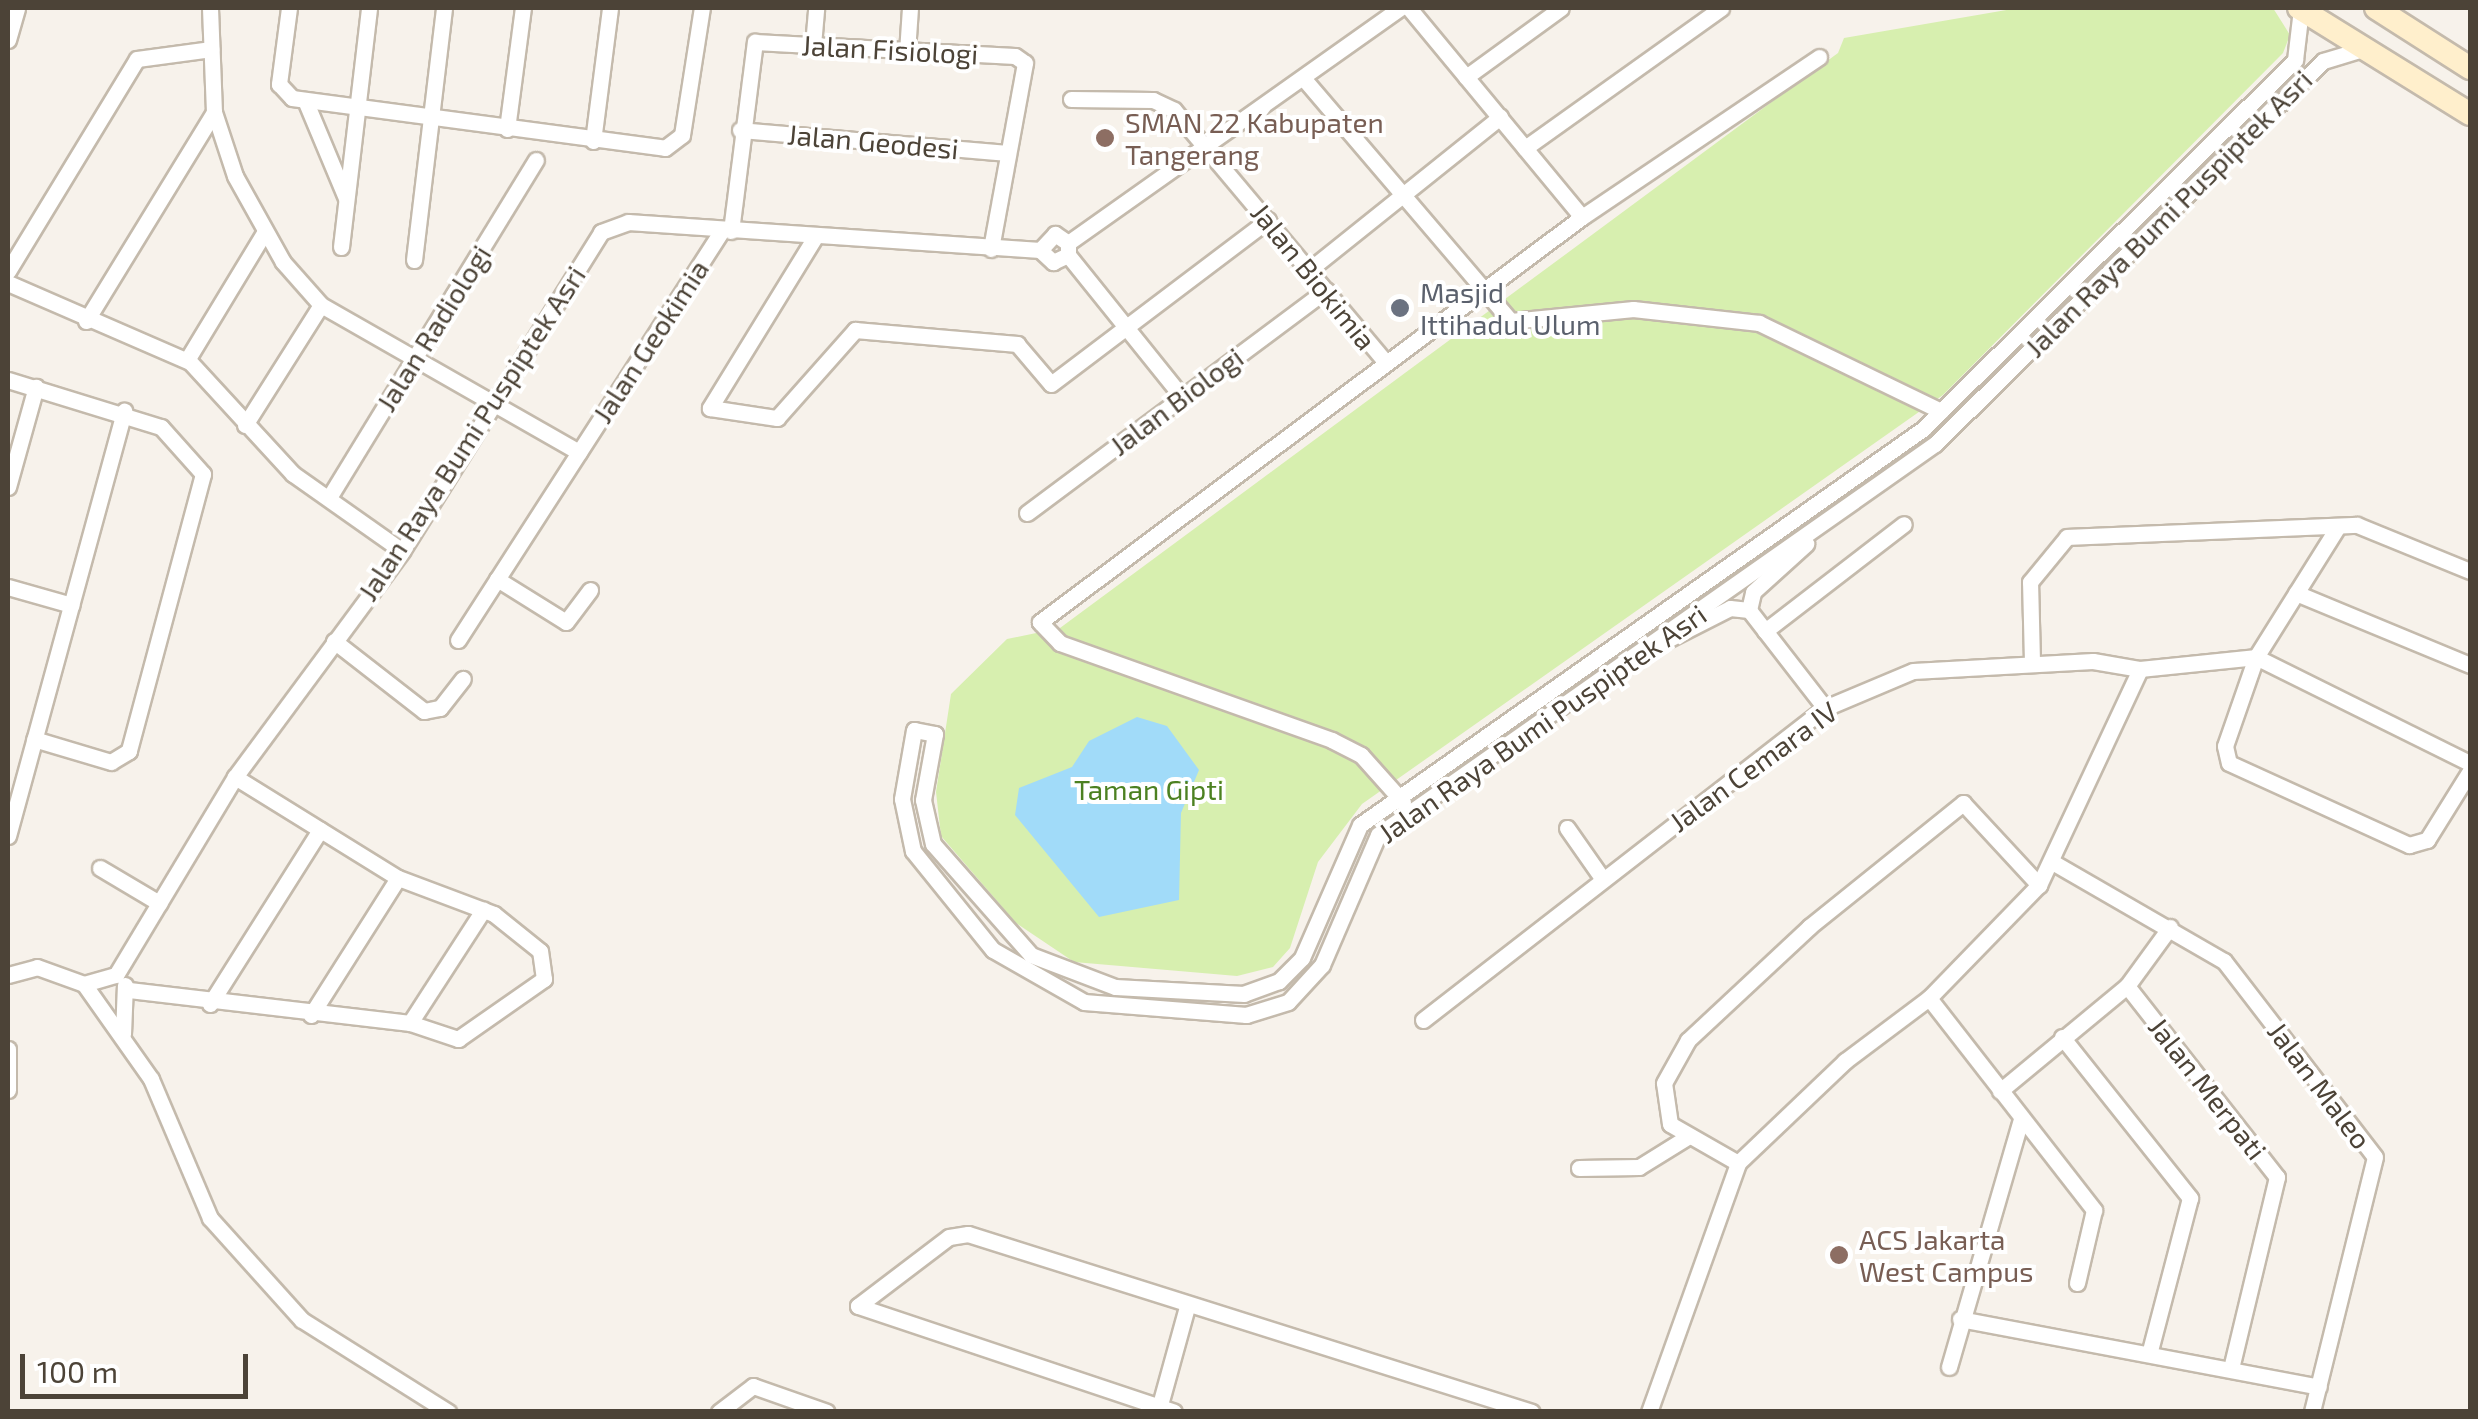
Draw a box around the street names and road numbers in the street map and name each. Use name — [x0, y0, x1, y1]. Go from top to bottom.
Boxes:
street label: Jalan Fisiologi — [801, 28, 979, 70]
street label: Jalan Raya Bumi Puspiptek Asri — [2017, 62, 2319, 364]
street label: Jalan Geodesi — [786, 117, 960, 165]
street label: Jalan Biokimia — [1245, 196, 1383, 356]
street label: Jalan Radiologi — [369, 239, 497, 417]
street label: Jalan Geokimia — [585, 253, 715, 429]
street label: Jalan Raya Bumi Puspiptek Asri — [350, 259, 592, 607]
street label: Jalan Biologi — [1103, 340, 1249, 462]
street label: Jalan Raya Bumi Puspiptek Asri — [1371, 596, 1713, 850]
street label: Jalan Cemara IV — [1663, 694, 1843, 838]
street label: Jalan Merpati — [2142, 1010, 2274, 1166]
street label: Jalan Maleo — [2261, 1015, 2379, 1155]

